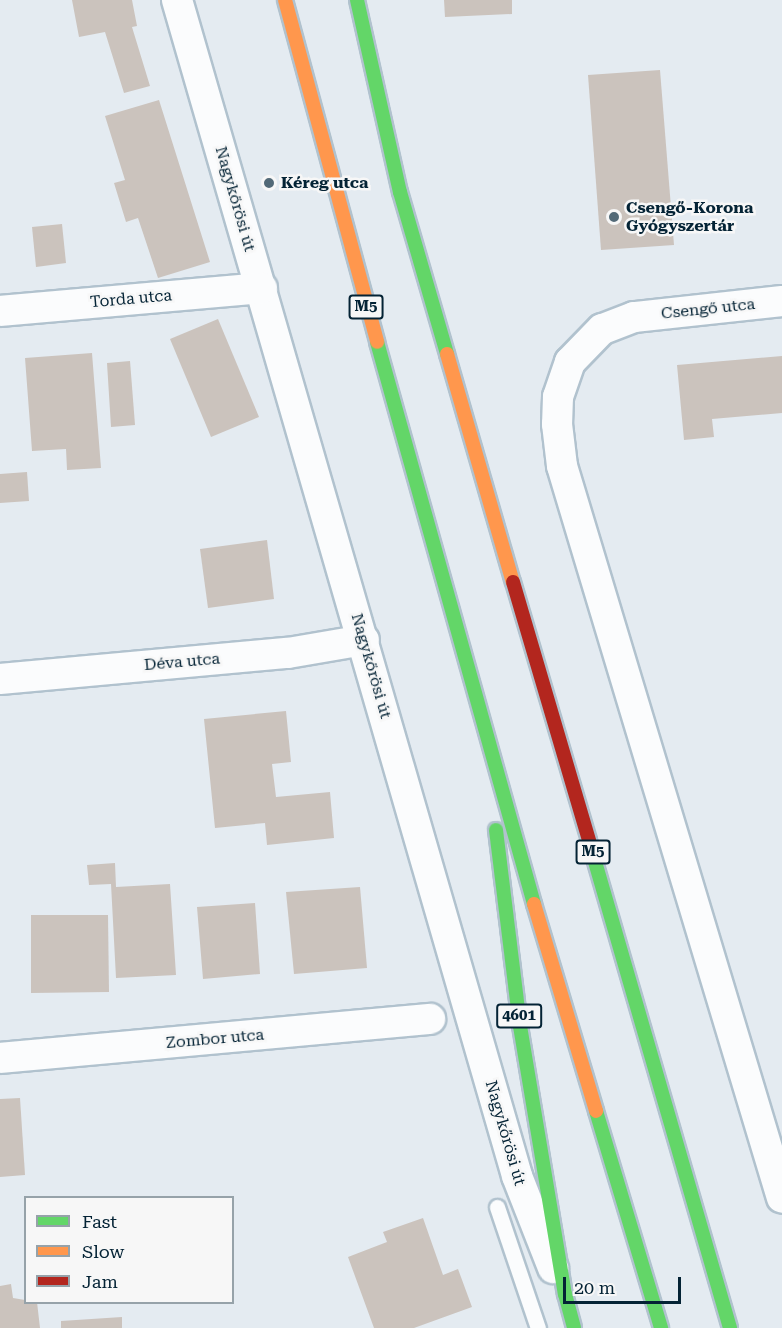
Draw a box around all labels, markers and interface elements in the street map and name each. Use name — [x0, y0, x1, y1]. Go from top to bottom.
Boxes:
street label: Nagykőrösi út — [211, 144, 259, 254]
place label: Kéreg utca — [281, 173, 368, 193]
marker: Kéreg utca — [262, 176, 276, 190]
place label: Csengő-Korona Gyógyszertár — [626, 198, 753, 236]
marker: Csengő-Korona Gyógyszertár — [607, 210, 621, 224]
street label: Torda utca — [89, 286, 173, 312]
road number: M5 — [348, 295, 384, 319]
street label: Csengő utca — [660, 295, 756, 323]
street label: Nagykőrösi út — [347, 611, 395, 721]
street label: Déva utca — [143, 649, 221, 675]
road number: M5 — [575, 840, 611, 864]
road number: 4601 — [495, 1004, 543, 1028]
street label: Zombor utca — [165, 1025, 265, 1053]
street label: Nagykőrösi út — [481, 1078, 529, 1188]
legend — [24, 1196, 234, 1304]
text: Fast — [82, 1211, 117, 1232]
text: Slow — [82, 1241, 124, 1262]
scale bar — [566, 1265, 684, 1303]
text: Jam — [82, 1271, 118, 1292]
text: 20 m — [574, 1277, 615, 1298]

